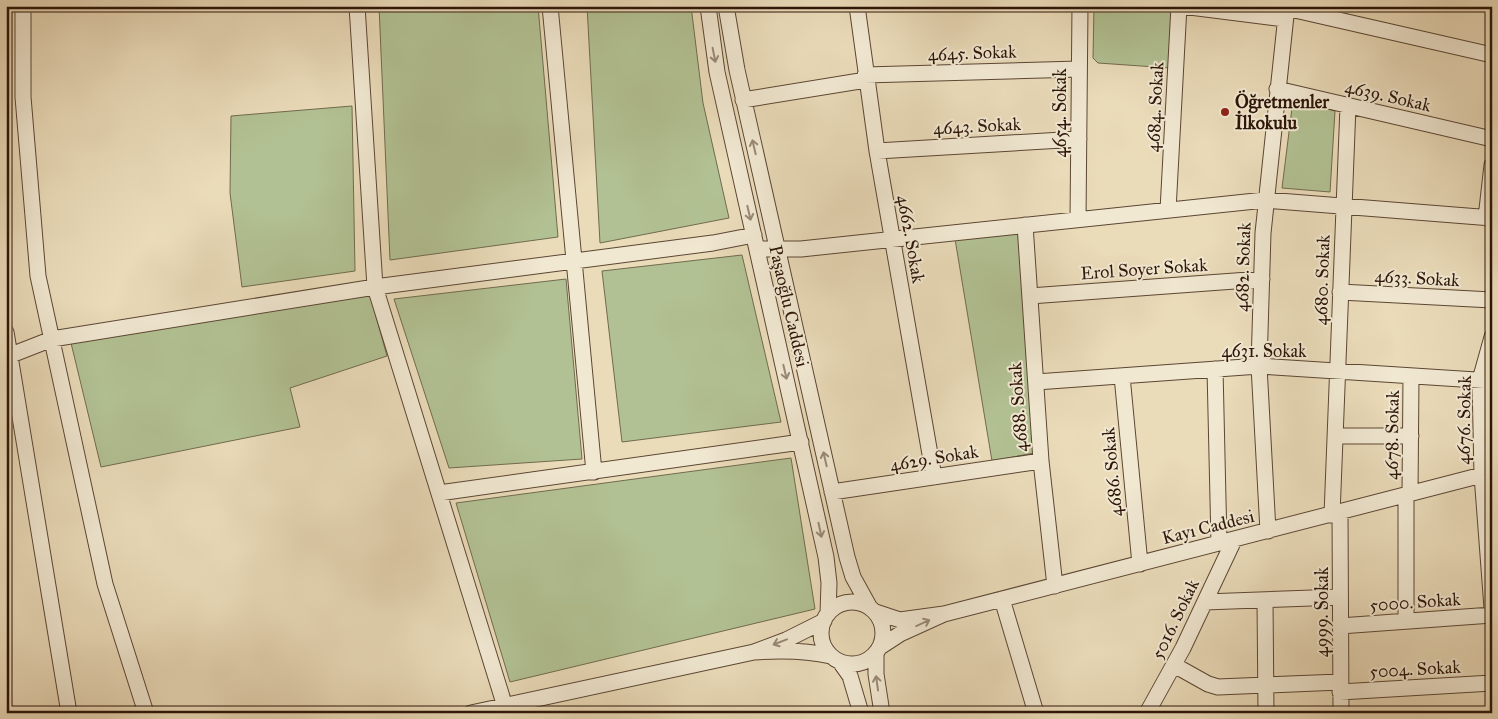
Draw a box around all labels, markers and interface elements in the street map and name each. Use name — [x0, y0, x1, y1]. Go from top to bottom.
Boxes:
street label: 4645. Sokak — [927, 40, 1017, 66]
one-way arrow — [710, 46, 719, 62]
street label: 4684. Sokak — [1142, 61, 1168, 153]
street label: 4654. Sokak — [1049, 68, 1071, 158]
street label: 4639. Sokak — [1343, 75, 1434, 117]
place label: Öğretmenler İlkokulu — [1235, 90, 1330, 134]
marker: Öğretmenler İlkokulu — [1219, 106, 1231, 118]
street label: 4643. Sokak — [933, 113, 1022, 139]
one-way arrow — [749, 140, 758, 156]
street label: 4662. Sokak — [892, 193, 930, 285]
one-way arrow — [745, 205, 754, 221]
street label: 4682. Sokak — [1230, 221, 1256, 312]
street label: 4680. Sokak — [1309, 234, 1335, 326]
street label: Paşaoğlu Caddesi — [763, 243, 814, 369]
street label: Erol Soyer Sokak — [1080, 254, 1209, 284]
street label: 4633. Sokak — [1374, 265, 1461, 291]
street label: 4631. Sokak — [1222, 340, 1307, 362]
street label: 4688. Sokak — [1004, 361, 1032, 453]
one-way arrow — [781, 363, 790, 379]
street label: 4676. Sokak — [1452, 374, 1476, 465]
street label: 4678. Sokak — [1380, 389, 1404, 480]
street label: 4686. Sokak — [1097, 426, 1127, 518]
street label: 4629. Sokak — [888, 440, 980, 476]
one-way arrow — [820, 452, 829, 468]
street label: Kayı Caddesi — [1160, 505, 1256, 549]
one-way arrow — [816, 522, 825, 538]
street label: 4999. Sokak — [1311, 566, 1333, 657]
street label: 5016. Sokak — [1146, 575, 1204, 663]
street label: 5000. Sokak — [1369, 588, 1462, 616]
one-way arrow — [915, 618, 930, 628]
one-way arrow — [773, 638, 788, 647]
street label: 5004. Sokak — [1369, 656, 1462, 682]
one-way arrow — [872, 676, 882, 692]

